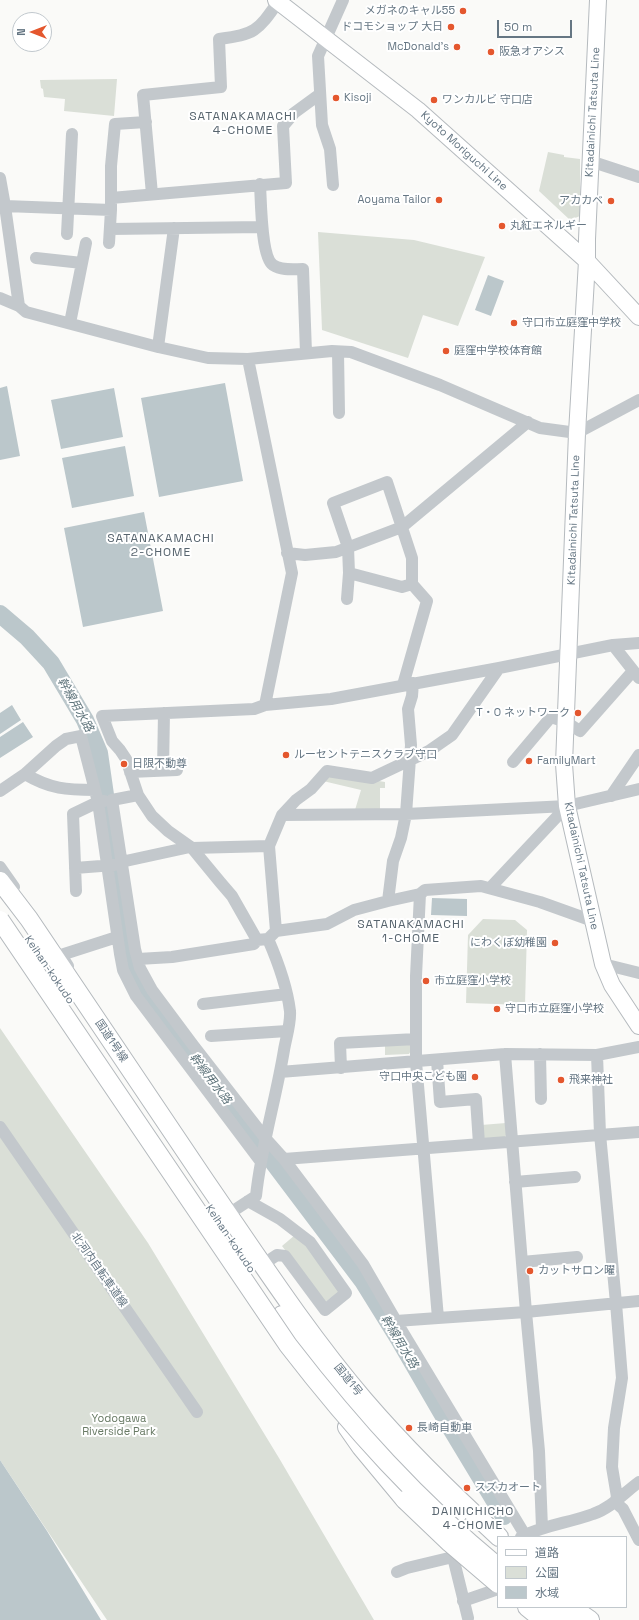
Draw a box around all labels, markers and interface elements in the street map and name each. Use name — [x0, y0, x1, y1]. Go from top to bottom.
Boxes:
place label: メガネのキャル55 — [365, 4, 455, 18]
marker: メガネのキャル55 — [458, 6, 468, 16]
north arrow — [12, 12, 52, 52]
scale bar — [499, 12, 574, 38]
text: 50 m — [504, 19, 532, 35]
place label: ドコモショップ 大日 — [341, 20, 443, 34]
marker: ドコモショップ 大日 — [446, 22, 456, 32]
text: N — [14, 28, 28, 36]
place label: McDonald's — [387, 40, 449, 54]
marker: McDonald's — [452, 42, 462, 52]
place label: 阪急オアシス — [499, 45, 565, 59]
marker: 阪急オアシス — [486, 47, 496, 57]
street label: Kitadainichi Tatsuta Line — [583, 47, 603, 177]
place label: Kisoji — [344, 91, 371, 105]
marker: Kisoji — [331, 93, 341, 103]
place label: ワンカルビ 守口店 — [442, 93, 533, 107]
marker: ワンカルビ 守口店 — [429, 95, 439, 105]
street label: Kyoto Moriguchi Line — [418, 109, 510, 193]
district label: SATANAKAMACHI 4-CHOME — [189, 110, 297, 138]
place label: Aoyama Tailor — [357, 193, 431, 207]
place label: アカカベ — [559, 194, 603, 208]
marker: Aoyama Tailor — [434, 195, 444, 205]
marker: アカカベ — [606, 196, 616, 206]
place label: 丸紅エネルギー — [510, 219, 587, 233]
marker: 丸紅エネルギー — [497, 221, 507, 231]
place label: 守口市立庭窪中学校 — [522, 316, 621, 330]
marker: 守口市立庭窪中学校 — [509, 318, 519, 328]
place label: 庭窪中学校体育館 — [454, 344, 542, 358]
marker: 庭窪中学校体育館 — [441, 346, 451, 356]
street label: Kitadainichi Tatsuta Line — [565, 455, 583, 585]
district label: SATANAKAMACHI 2-CHOME — [107, 532, 215, 560]
water label: 幹線用水路 — [54, 675, 96, 735]
place label: T・O ネットワーク — [476, 706, 570, 720]
marker: T・O ネットワーク — [573, 708, 583, 718]
place label: ルーセントテニスクラブ守口 — [294, 748, 437, 762]
marker: ルーセントテニスクラブ守口 — [281, 750, 291, 760]
place label: FamilyMart — [537, 754, 596, 768]
marker: FamilyMart — [524, 756, 534, 766]
place label: 日限不動尊 — [132, 757, 187, 771]
marker: 日限不動尊 — [119, 759, 129, 769]
street label: Kitadainichi Tatsuta Line — [561, 801, 601, 931]
district label: SATANAKAMACHI 1-CHOME — [357, 918, 465, 946]
street label: Keihan-kokudo — [21, 933, 77, 1007]
place label: にわくぼ幼稚園 — [470, 936, 547, 950]
marker: にわくぼ幼稚園 — [550, 938, 560, 948]
place label: 市立庭窪小学校 — [434, 974, 511, 988]
marker: 市立庭窪小学校 — [421, 976, 431, 986]
place label: 守口市立庭窪小学校 — [505, 1002, 604, 1016]
marker: 守口市立庭窪小学校 — [492, 1004, 502, 1014]
street label: 国道1号線 — [92, 1017, 130, 1065]
water label: 幹線用水路 — [186, 1051, 234, 1107]
place label: 守口中央こども園 — [379, 1070, 467, 1084]
marker: 守口中央こども園 — [470, 1072, 480, 1082]
place label: 飛来神社 — [569, 1073, 613, 1087]
marker: 飛来神社 — [556, 1075, 566, 1085]
street label: Keihan-kokudo — [202, 1202, 258, 1276]
street label: 北河内自転車道線 — [68, 1230, 130, 1310]
place label: カットサロン曜 — [538, 1264, 615, 1278]
marker: カットサロン曜 — [525, 1266, 535, 1276]
water label: 幹線用水路 — [377, 1313, 421, 1371]
street label: 国道1号 — [331, 1361, 365, 1399]
park label: Yodogawa Riverside Park — [82, 1412, 156, 1438]
place label: 長崎自動車 — [417, 1421, 472, 1435]
marker: 長崎自動車 — [404, 1423, 414, 1433]
place label: スズカオート — [475, 1481, 541, 1495]
marker: スズカオート — [462, 1483, 472, 1493]
district label: DAINICHICHO 4-CHOME — [432, 1505, 514, 1533]
legend — [497, 1536, 627, 1608]
text: 道路 — [535, 1545, 559, 1561]
text: 公園 — [535, 1565, 559, 1581]
text: 水域 — [535, 1585, 559, 1601]

